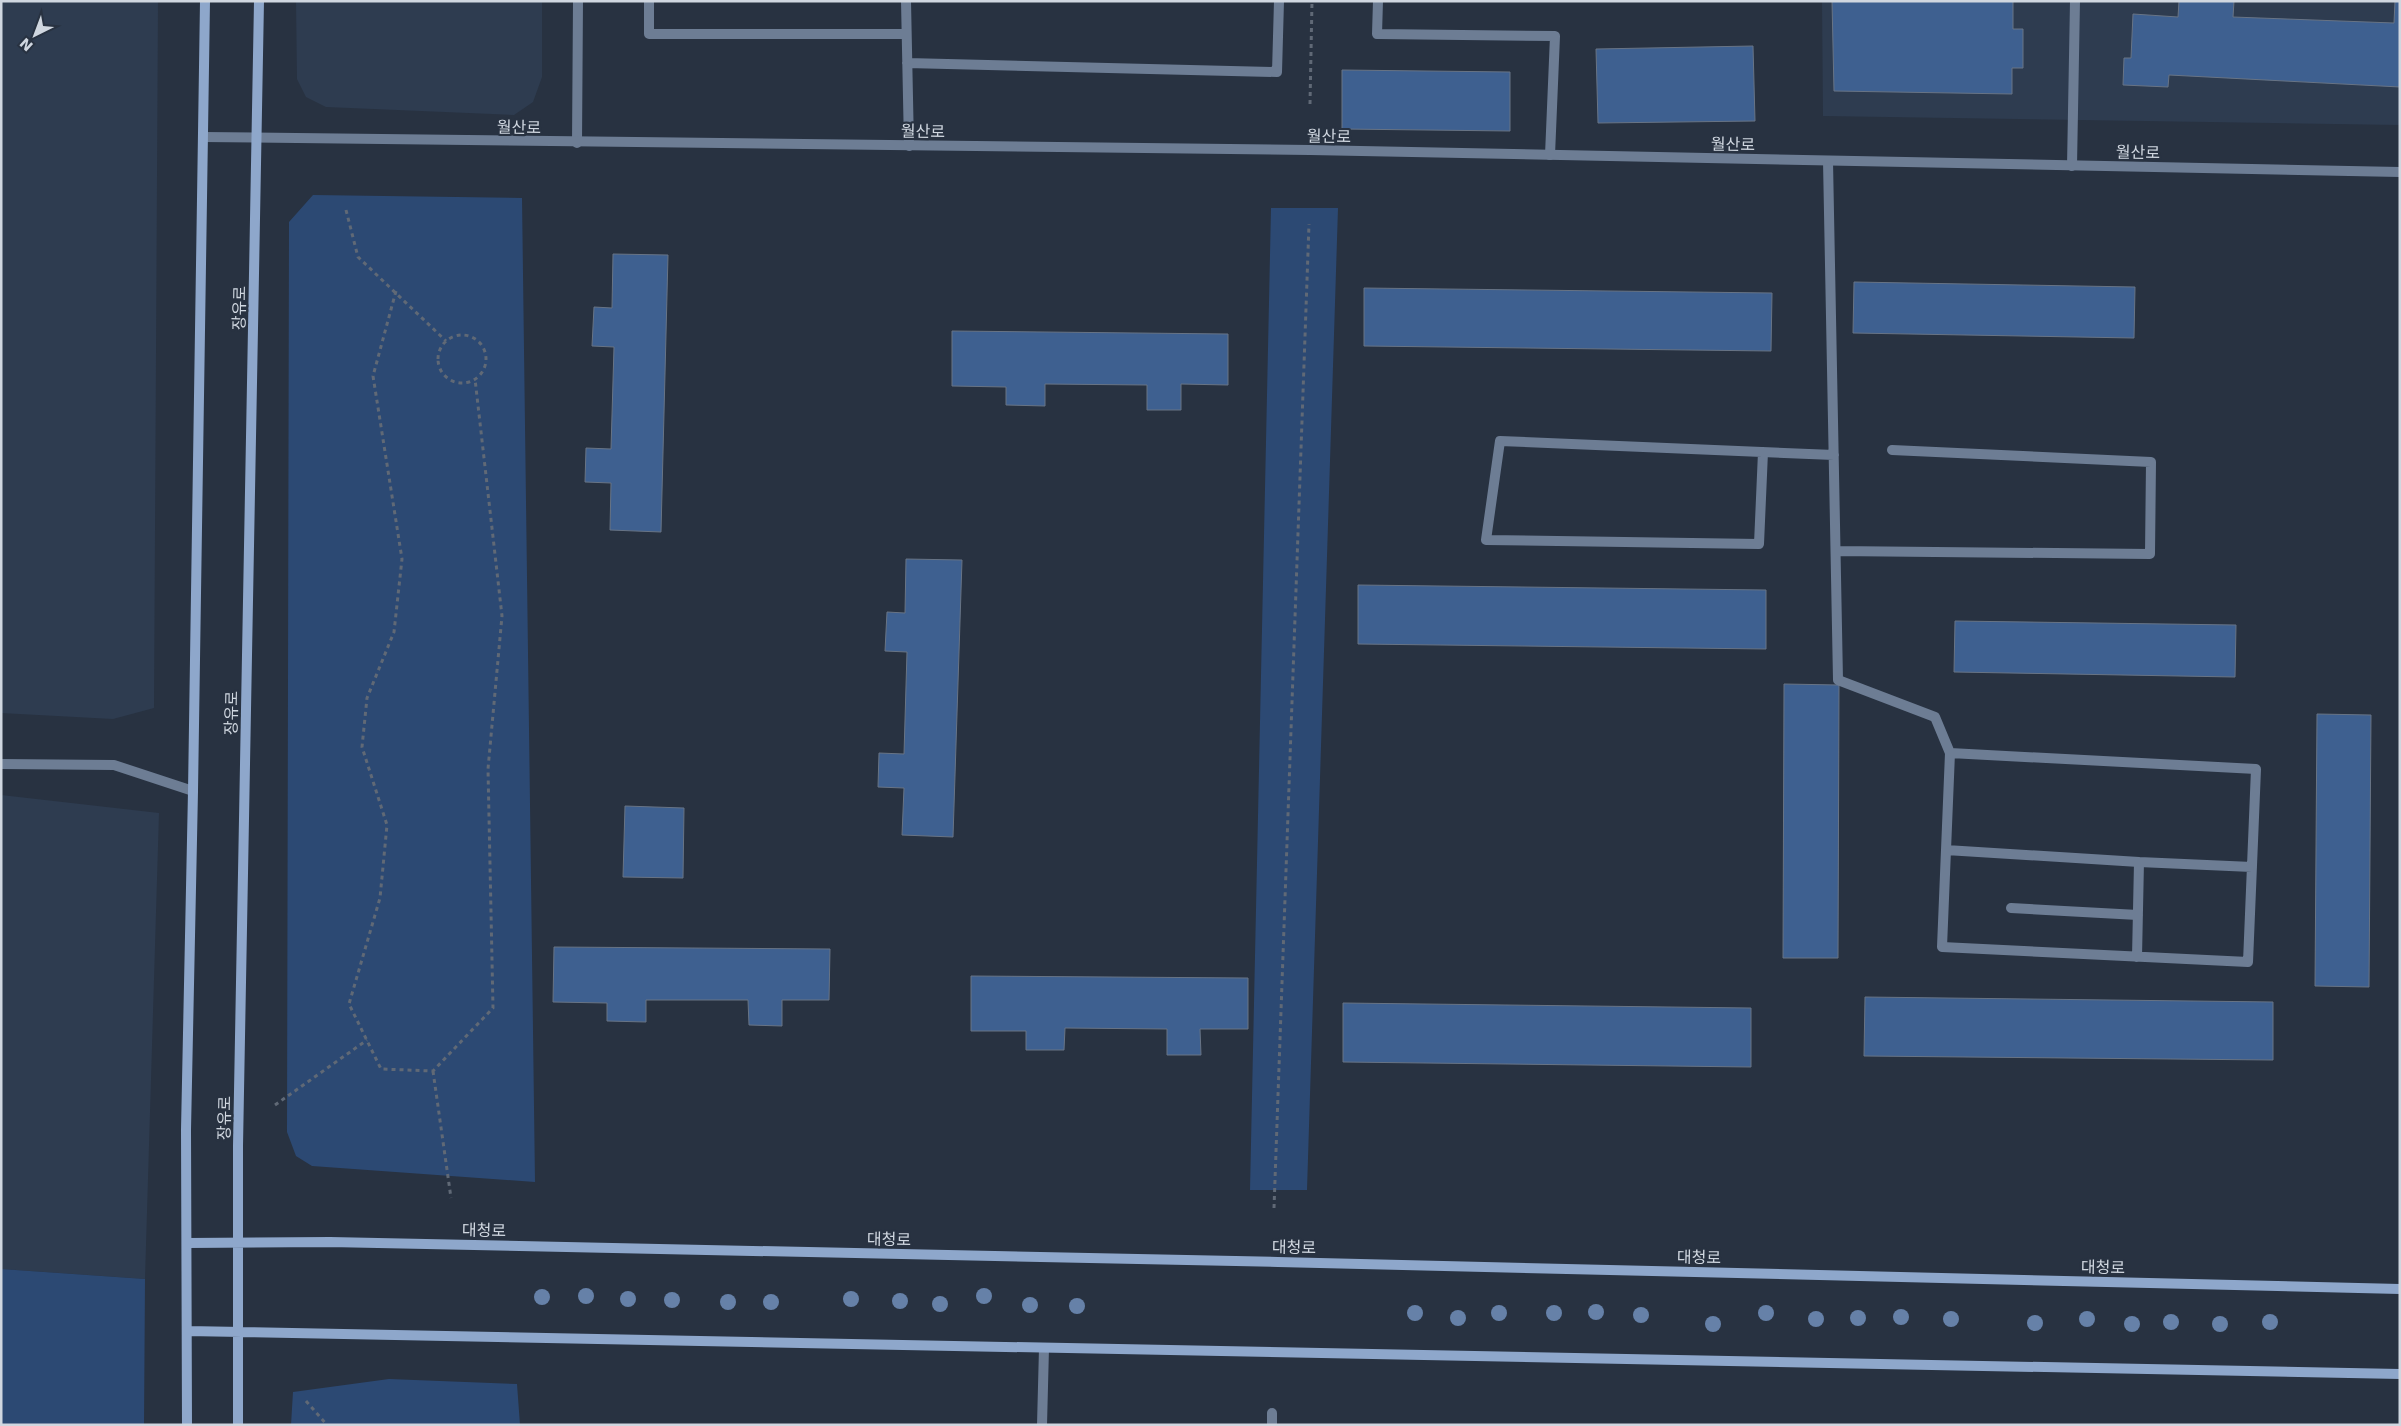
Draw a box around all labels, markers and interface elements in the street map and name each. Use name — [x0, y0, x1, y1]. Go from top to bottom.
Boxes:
north arrow — [10, 10, 60, 60]
text: N — [17, 35, 36, 55]
street label: 월산로 — [497, 118, 542, 137]
street label: 월산로 — [901, 122, 946, 141]
street label: 월산로 — [1307, 127, 1352, 146]
street label: 월산로 — [1711, 135, 1756, 154]
street label: 월산로 — [2116, 143, 2161, 162]
street label: 장유로 — [230, 285, 249, 330]
street label: 장유로 — [222, 690, 241, 735]
street label: 장유로 — [215, 1095, 234, 1140]
street label: 대청로 — [462, 1221, 507, 1240]
street label: 대청로 — [867, 1230, 912, 1249]
street label: 대청로 — [1272, 1238, 1317, 1257]
street label: 대청로 — [1677, 1248, 1722, 1267]
street label: 대청로 — [2081, 1258, 2126, 1277]

